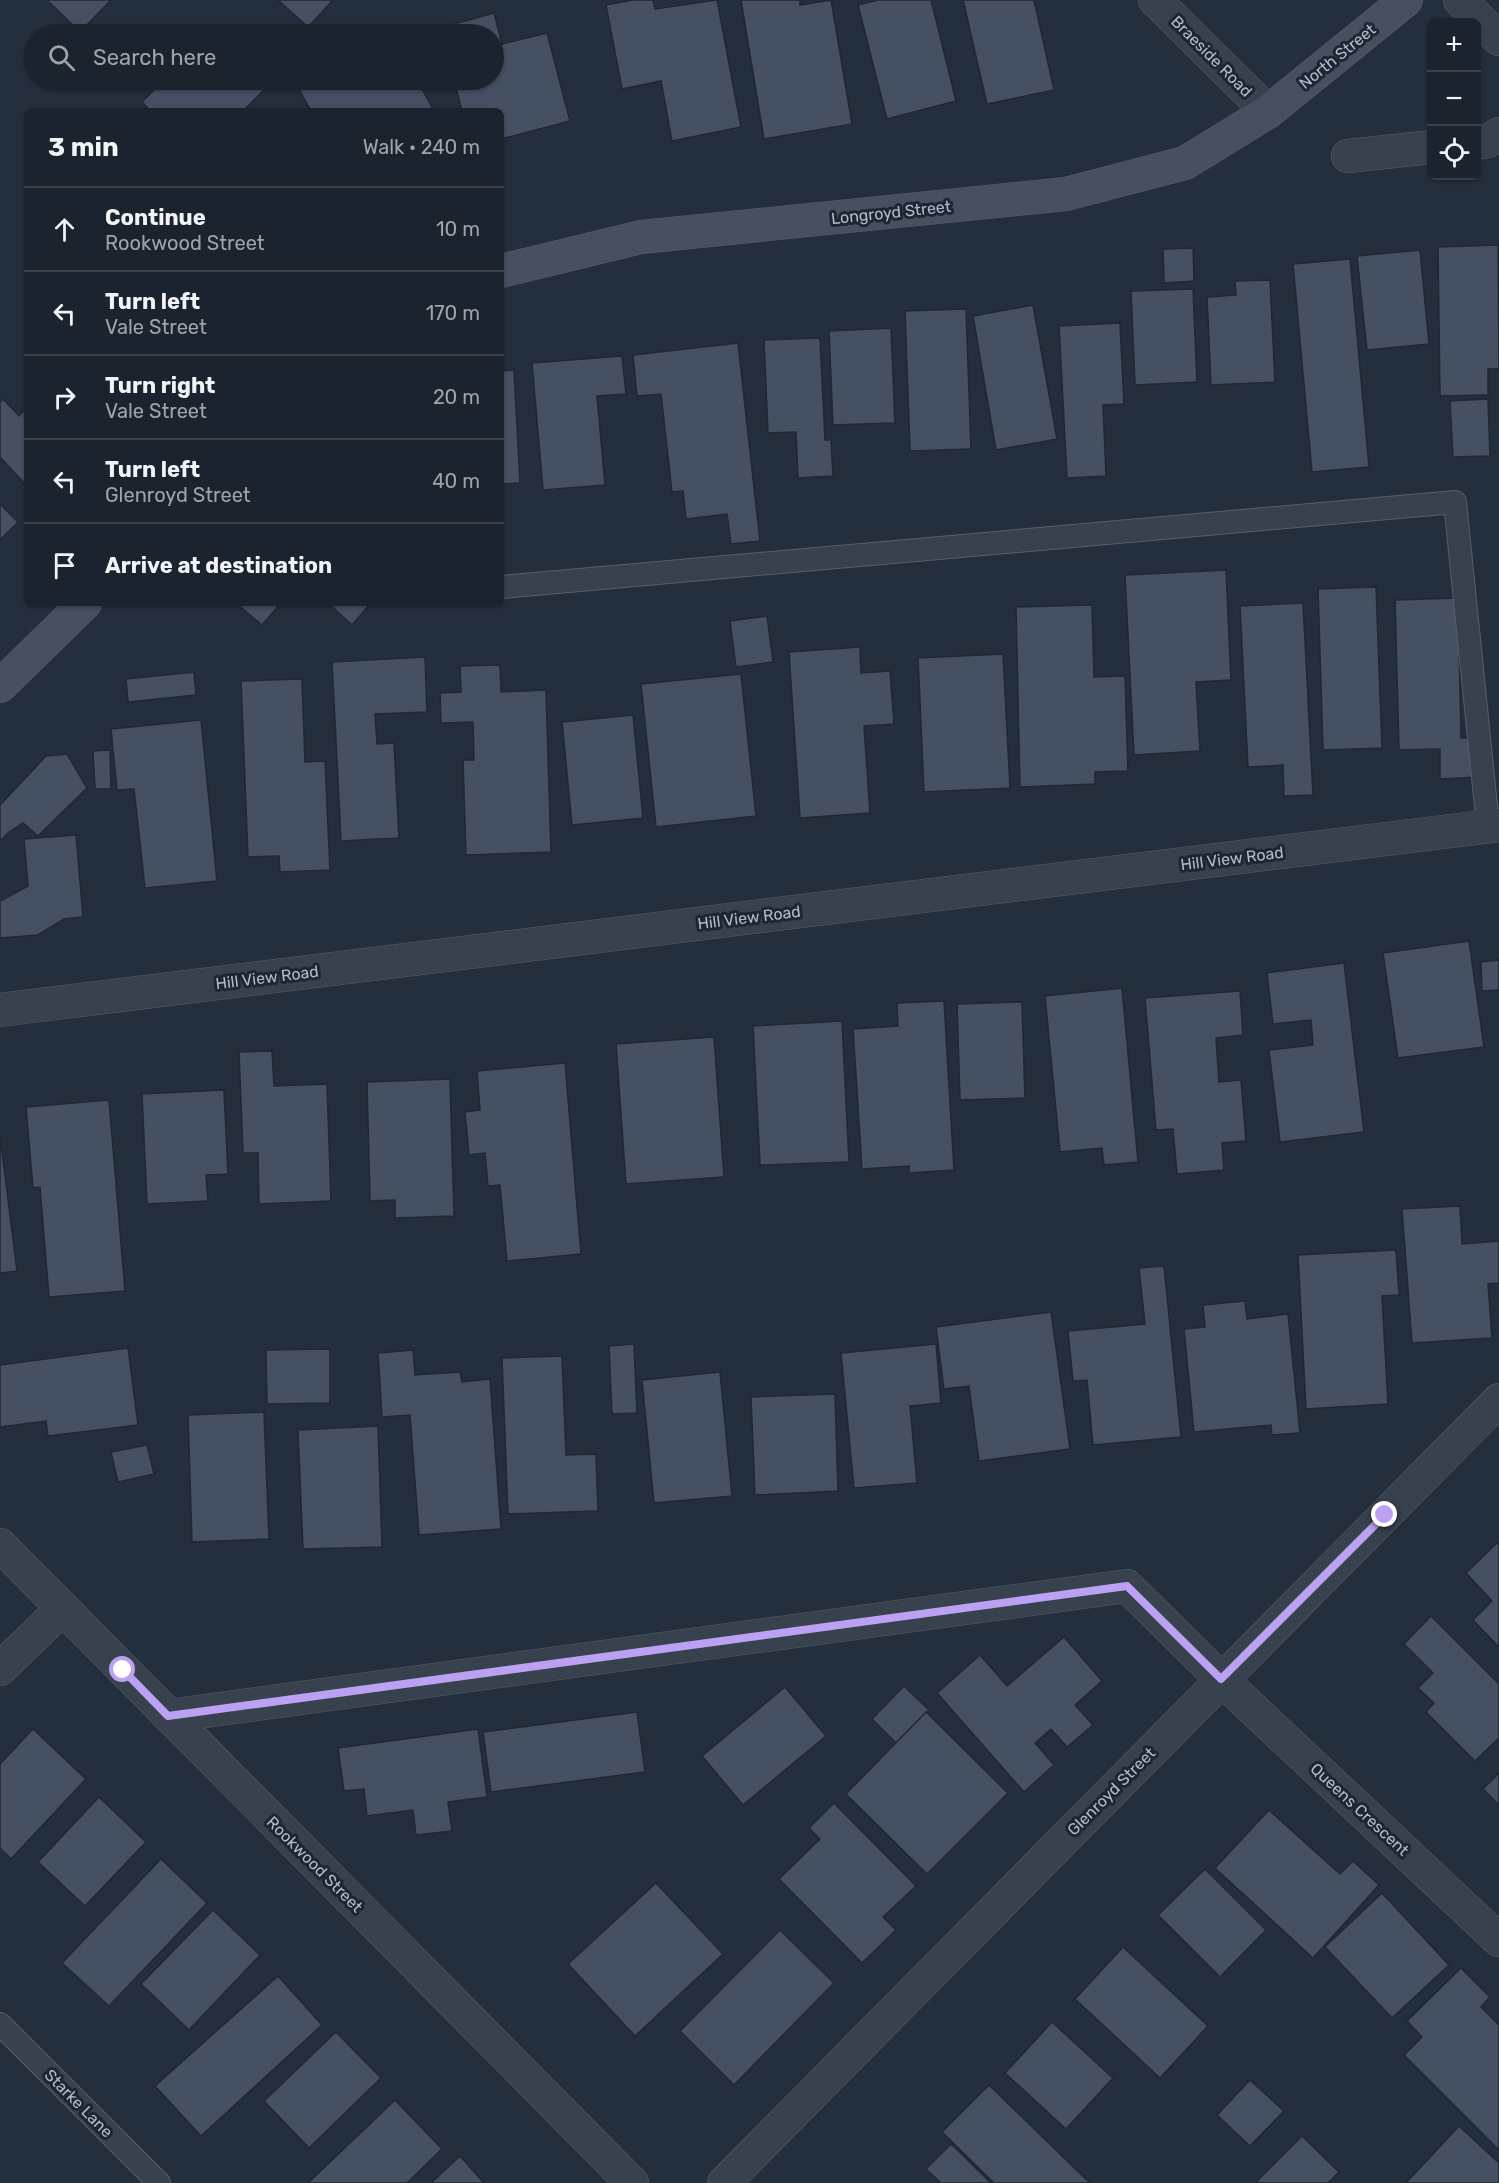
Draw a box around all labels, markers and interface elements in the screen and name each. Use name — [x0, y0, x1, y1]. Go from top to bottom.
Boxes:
street label: Braeside Road — [1167, 12, 1256, 101]
map controls — [1427, 18, 1481, 180]
button: + — [1427, 18, 1481, 72]
street label: North Street — [1295, 20, 1379, 93]
search box — [24, 24, 504, 90]
icon: search — [45, 41, 78, 74]
text: Search here — [93, 44, 216, 71]
button: − — [1427, 72, 1481, 126]
button: locate — [1427, 126, 1481, 180]
text: 3 min — [48, 132, 119, 163]
text: Walk · 240 m — [363, 135, 480, 159]
street label: Longroyd Street — [830, 197, 952, 228]
text: Continue — [105, 204, 206, 231]
icon: ahead — [48, 213, 81, 246]
text: 10 m — [436, 217, 480, 241]
text: Rookwood Street — [105, 231, 265, 255]
text: Turn left — [105, 288, 200, 315]
icon: left — [48, 297, 81, 330]
text: 170 m — [426, 301, 480, 325]
text: Vale Street — [105, 315, 207, 339]
text: Turn right — [105, 372, 215, 399]
icon: right — [48, 381, 81, 414]
text: 20 m — [433, 385, 480, 409]
text: Vale Street — [105, 399, 207, 423]
text: Turn left — [105, 456, 200, 483]
icon: left — [48, 465, 81, 498]
text: 40 m — [432, 469, 480, 493]
text: Glenroyd Street — [105, 483, 251, 507]
icon: arrive — [48, 549, 81, 582]
text: Arrive at destination — [105, 552, 332, 579]
street label: Hill View Road — [1179, 843, 1285, 874]
street label: Hill View Road — [696, 902, 802, 933]
street label: Hill View Road — [214, 962, 320, 993]
route end — [1371, 1501, 1397, 1527]
route start — [109, 1656, 135, 1682]
street label: Glenroyd Street — [1063, 1743, 1159, 1839]
street label: Queens Crescent — [1307, 1759, 1413, 1860]
street label: Rookwood Street — [263, 1812, 367, 1916]
street label: Starke Lane — [41, 2065, 117, 2141]

